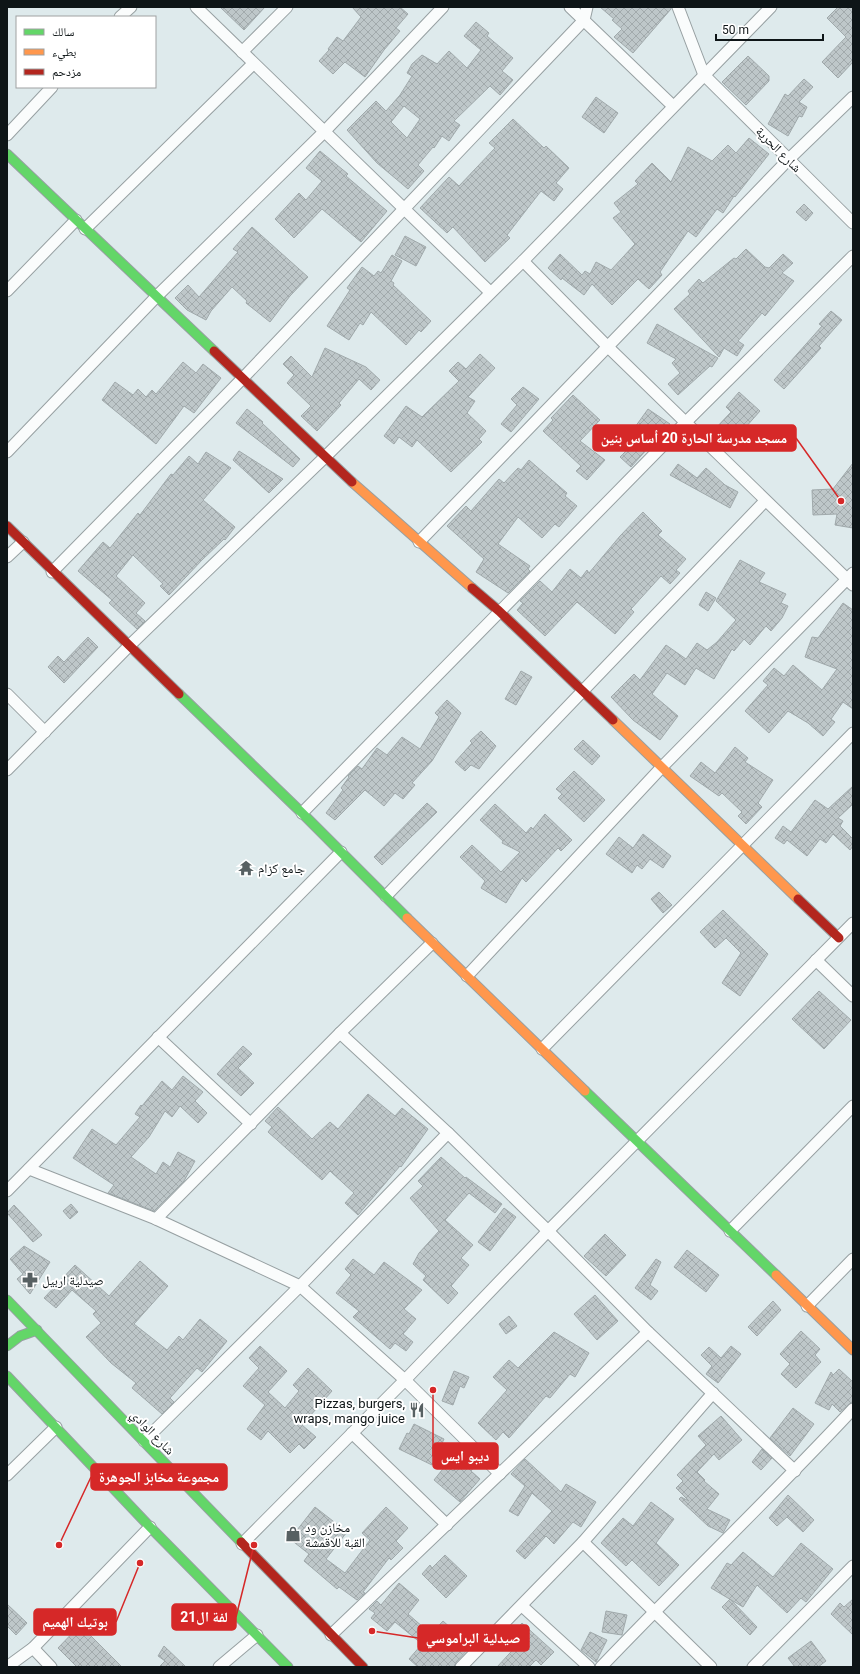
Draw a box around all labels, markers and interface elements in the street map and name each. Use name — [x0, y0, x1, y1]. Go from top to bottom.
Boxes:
legend — [16, 16, 156, 88]
scale bar — [716, 16, 823, 42]
text: 50 m — [722, 23, 749, 37]
text: سالك — [52, 25, 74, 39]
text: بطيء — [52, 45, 76, 62]
text: مزدحم — [52, 65, 81, 80]
street label: شارع الحرية — [751, 124, 804, 177]
callout: مسجد مدرسة الحارة 20 أساس بنين — [593, 425, 796, 451]
text: مسجد مدرسة الحارة 20 أساس بنين — [601, 430, 787, 447]
temple icon: جامع كزام — [237, 859, 255, 877]
place label: جامع كزام — [258, 861, 305, 878]
pharmacy icon: صيدلية اربيل — [21, 1271, 39, 1289]
place label: صيدلية اربيل — [42, 1273, 104, 1289]
place label: Pizzas, burgers, wraps, mango juice — [293, 1396, 405, 1426]
restaurant icon: Pizzas, burgers, wraps, mango juice — [408, 1401, 426, 1419]
street label: شارع الوادي — [125, 1407, 178, 1460]
callout: ديبو ايس — [433, 1443, 498, 1469]
text: ديبو ايس — [441, 1448, 489, 1465]
callout: مجموعة مخابز الجوهرة — [91, 1464, 227, 1490]
text: مجموعة مخابز الجوهرة — [99, 1469, 219, 1486]
place label: مخازن ود القبة للاقمشة — [305, 1520, 365, 1550]
shop icon: مخازن ود القبة للاقمشة — [284, 1525, 302, 1543]
callout: لفة ال21 — [172, 1604, 236, 1630]
callout: بوتيك الهميم — [34, 1609, 116, 1635]
text: لفة ال21 — [180, 1609, 228, 1625]
text: بوتيك الهميم — [42, 1614, 108, 1632]
callout: صيدلية البراموسي — [418, 1625, 529, 1651]
text: صيدلية البراموسي — [426, 1630, 520, 1649]

